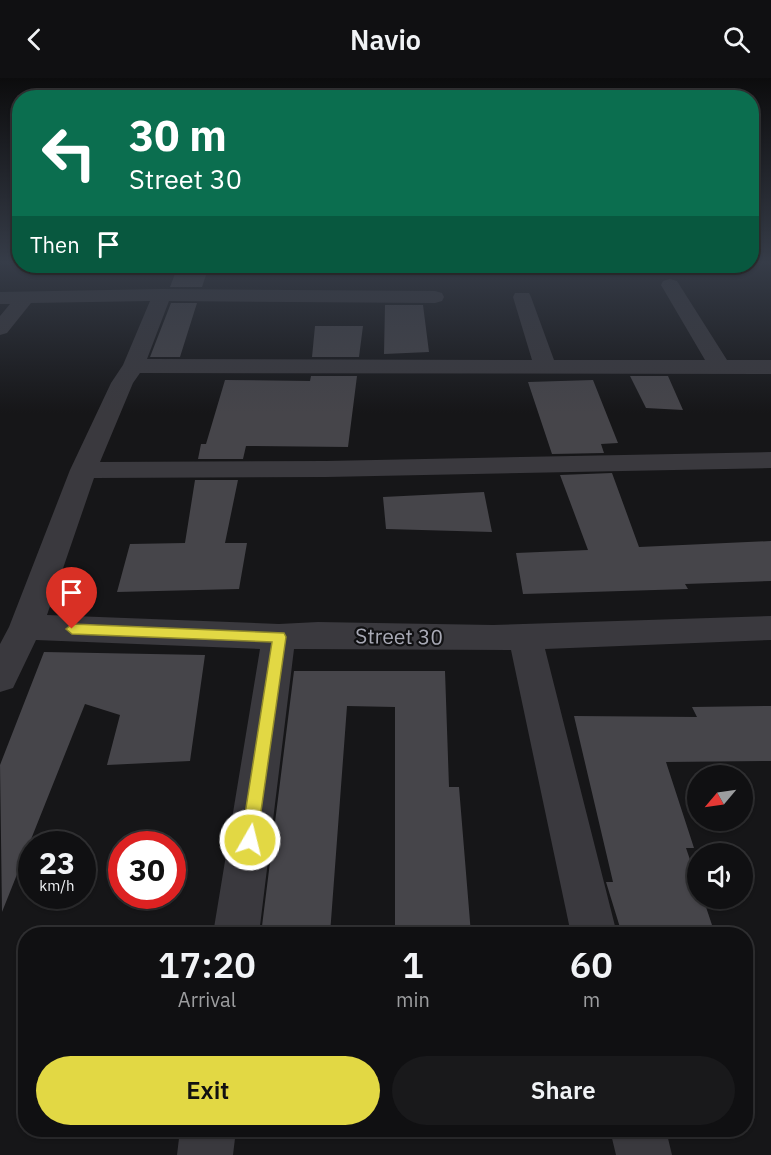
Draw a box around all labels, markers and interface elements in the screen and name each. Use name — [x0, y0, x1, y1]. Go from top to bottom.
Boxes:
text: Navio — [350, 22, 421, 57]
icon: back — [18, 23, 51, 56]
icon: search — [720, 23, 753, 56]
text: 30 m — [129, 108, 227, 163]
icon: left — [30, 114, 108, 192]
text: Street 30 — [129, 161, 242, 196]
icon: arrive — [92, 228, 125, 261]
text: Then — [30, 230, 80, 259]
pin — [46, 567, 97, 629]
icon: arrive — [55, 576, 88, 609]
street label: Street 30 — [355, 621, 443, 651]
north arrow — [687, 765, 753, 831]
map controls — [687, 765, 753, 909]
position arrow — [218, 808, 282, 872]
speed limit sign: 30 — [108, 831, 186, 909]
text: 23 — [39, 843, 75, 882]
button: sound — [687, 843, 753, 909]
text: km/h — [39, 876, 75, 895]
text: 17:20 — [158, 941, 256, 988]
text: 1 — [402, 941, 424, 988]
text: 60 — [570, 941, 613, 988]
text: Arrival — [178, 986, 236, 1013]
text: min — [396, 986, 430, 1013]
text: m — [583, 986, 600, 1013]
button: Exit — [36, 1056, 380, 1125]
button: Share — [392, 1056, 735, 1125]

